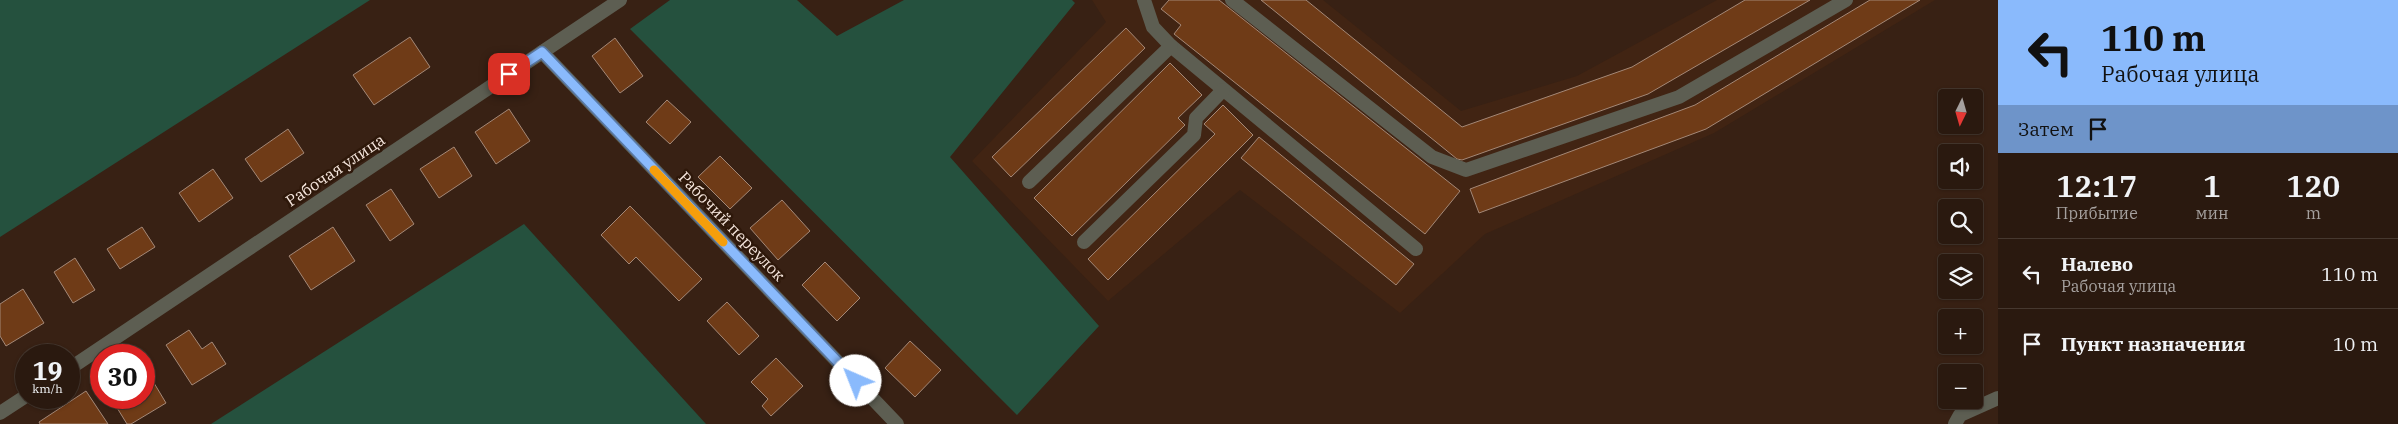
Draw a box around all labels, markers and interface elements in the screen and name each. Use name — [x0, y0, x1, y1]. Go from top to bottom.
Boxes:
text: 110 m — [2101, 15, 2206, 61]
icon: left — [2018, 20, 2083, 85]
pin — [488, 53, 530, 95]
text: Рабочая улица — [2101, 59, 2260, 88]
icon: arrive — [495, 60, 523, 88]
north arrow — [1938, 89, 1982, 134]
map controls — [1938, 89, 1983, 409]
icon: arrive — [2084, 115, 2112, 143]
text: Затем — [2018, 117, 2074, 141]
street label: Рабочая улица — [282, 129, 389, 211]
button: sound — [1938, 144, 1983, 189]
text: 12:17 — [2056, 166, 2137, 205]
text: 1 — [2203, 166, 2221, 205]
text: 120 — [2286, 166, 2340, 205]
street label: Рабочий переулок — [675, 167, 790, 285]
button: search — [1938, 199, 1983, 244]
text: Прибытие — [2056, 203, 2138, 223]
text: мин — [2195, 203, 2229, 223]
text: m — [2306, 203, 2321, 223]
text: Налево — [2061, 252, 2133, 276]
button: layers — [1938, 254, 1983, 299]
icon: left — [2018, 260, 2046, 288]
text: 110 m — [2321, 262, 2378, 286]
text: Рабочая улица — [2061, 276, 2176, 296]
button: + — [1938, 309, 1983, 354]
icon: arrive — [2018, 330, 2046, 358]
text: Пункт назначения — [2061, 332, 2245, 356]
text: 10 m — [2333, 332, 2378, 356]
speed limit sign: 30 — [90, 344, 155, 409]
text: 19 — [32, 354, 63, 387]
position arrow — [829, 354, 881, 406]
button: − — [1938, 364, 1983, 409]
text: km/h — [32, 381, 63, 396]

